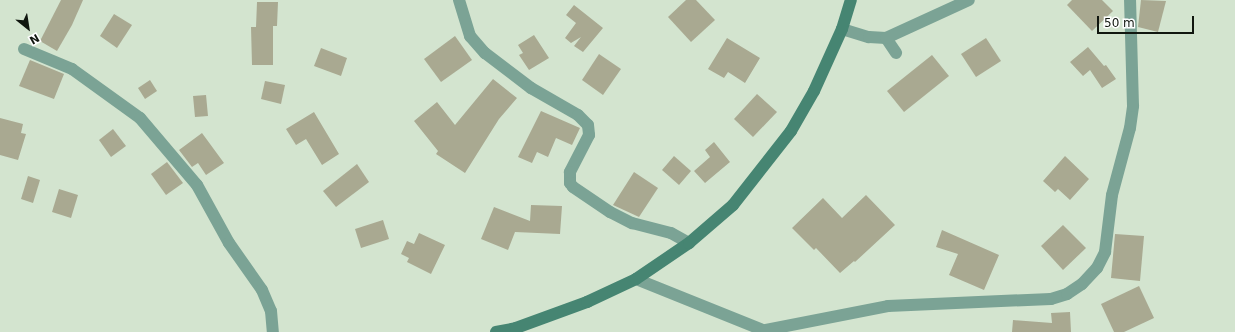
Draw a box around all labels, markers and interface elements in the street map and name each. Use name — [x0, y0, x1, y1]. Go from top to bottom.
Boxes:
north arrow — [8, 8, 48, 48]
scale bar — [1099, 8, 1196, 34]
text: 50 m — [1104, 16, 1135, 30]
text: N — [27, 31, 41, 47]

